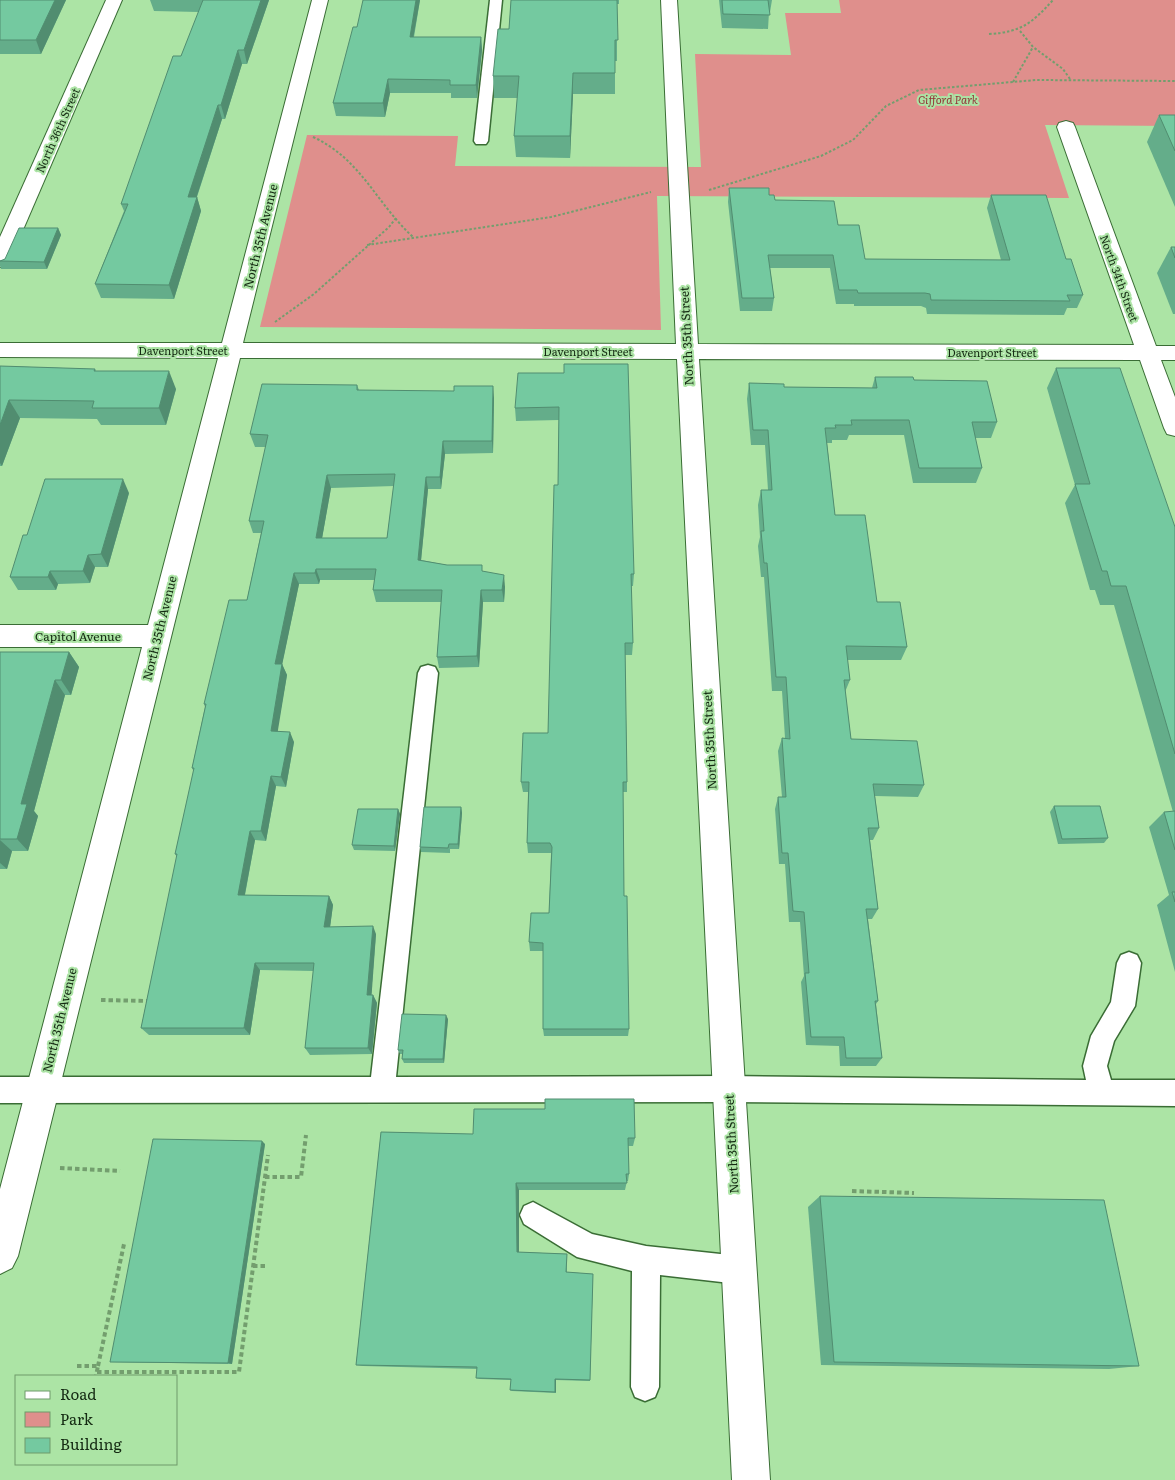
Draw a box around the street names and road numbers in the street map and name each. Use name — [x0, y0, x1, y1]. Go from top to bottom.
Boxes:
street label: North 36th Street — [31, 85, 83, 175]
street label: North 35th Avenue — [238, 182, 282, 290]
street label: North 34th Street — [1097, 232, 1143, 324]
street label: North 35th Street — [674, 286, 698, 386]
street label: Davenport Street — [138, 342, 228, 358]
street label: Davenport Street — [543, 343, 633, 359]
street label: Davenport Street — [947, 344, 1037, 360]
street label: North 35th Avenue — [137, 574, 181, 682]
street label: Capitol Avenue — [35, 627, 121, 645]
street label: North 35th Street — [697, 690, 721, 790]
street label: North 35th Avenue — [37, 966, 81, 1074]
street label: North 35th Street — [719, 1094, 743, 1194]

